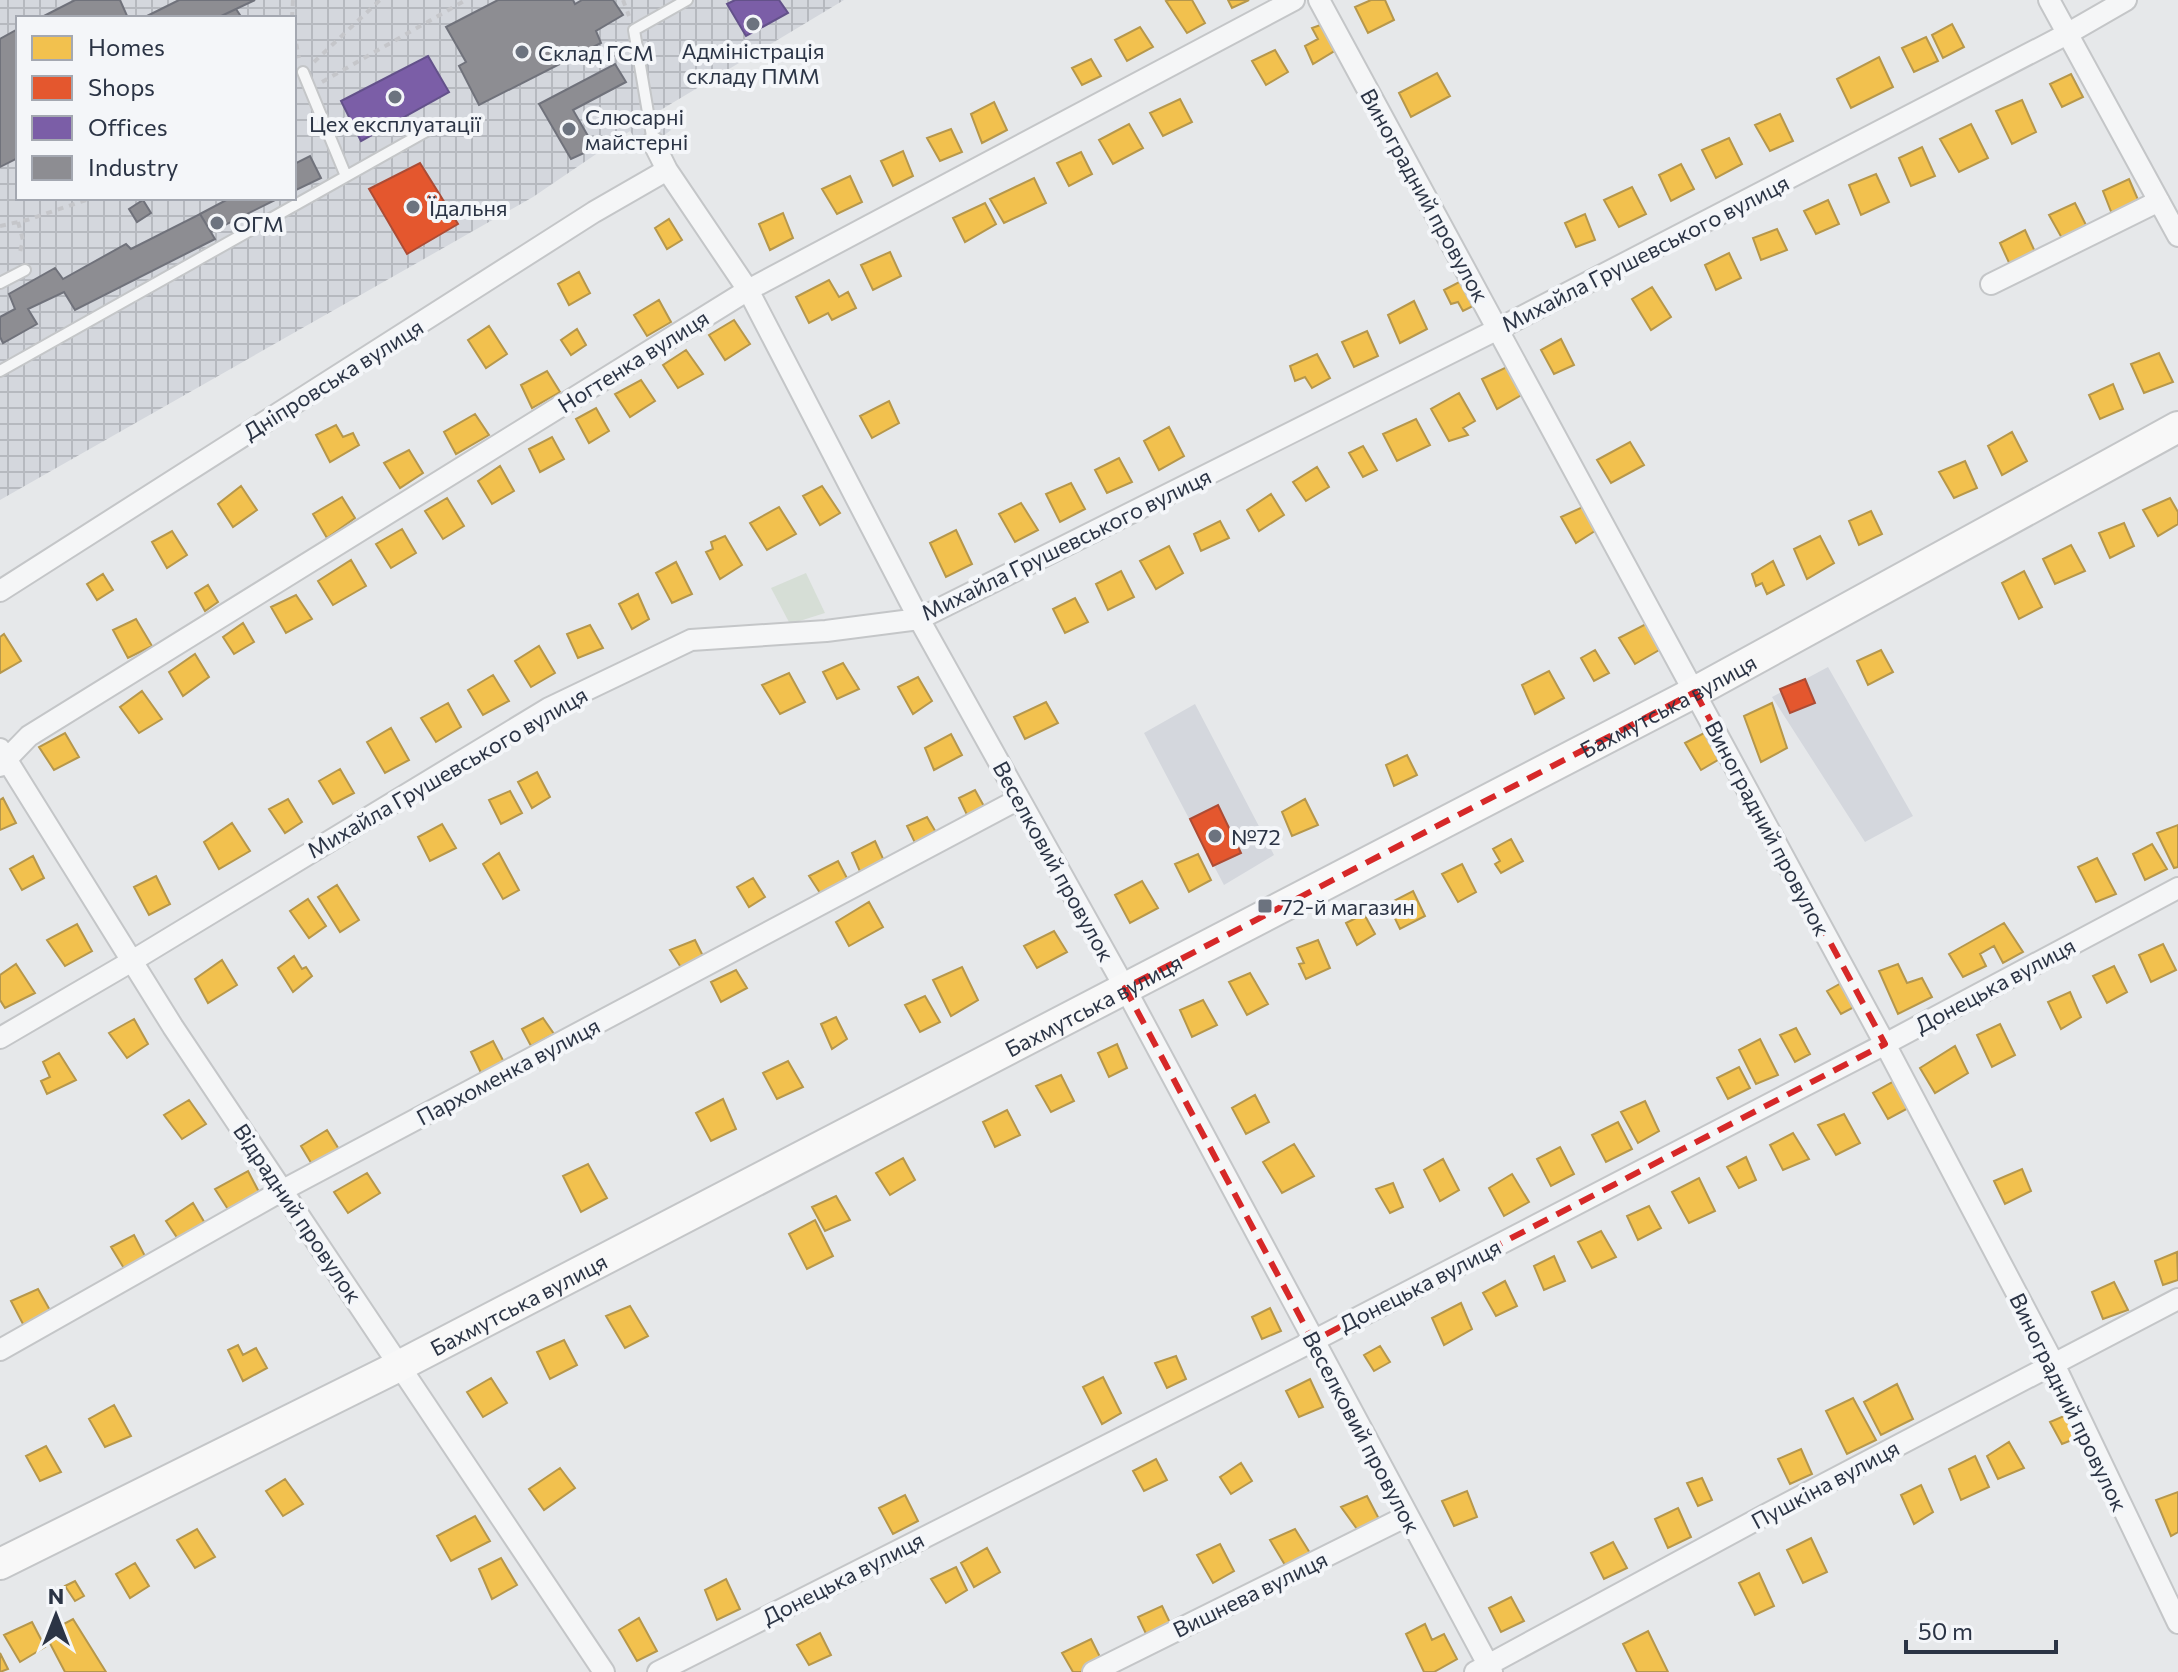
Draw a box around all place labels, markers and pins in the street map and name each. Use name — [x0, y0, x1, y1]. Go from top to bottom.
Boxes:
marker: Адміністрація складу ПММ — [744, 15, 762, 33]
place label: Адміністрація складу ПММ — [681, 37, 825, 89]
place label: Склад ГСМ — [538, 39, 654, 66]
marker: Склад ГСМ — [513, 43, 531, 61]
marker: Цех експлуатації — [386, 88, 404, 106]
place label: Слюсарні майстерні — [585, 103, 688, 155]
place label: Цех експлуатації — [309, 110, 481, 137]
marker: Слюсарні майстерні — [560, 120, 578, 138]
place label: Їдальня — [428, 194, 508, 221]
marker: Їдальня — [404, 198, 422, 216]
place label: ОГМ — [233, 210, 284, 237]
marker: ОГМ — [208, 214, 226, 232]
place label: №72 — [1231, 823, 1281, 850]
marker: №72 — [1206, 827, 1224, 845]
place label: 72-й магазин — [1281, 893, 1415, 920]
marker: 72-й магазин — [1256, 897, 1274, 915]

